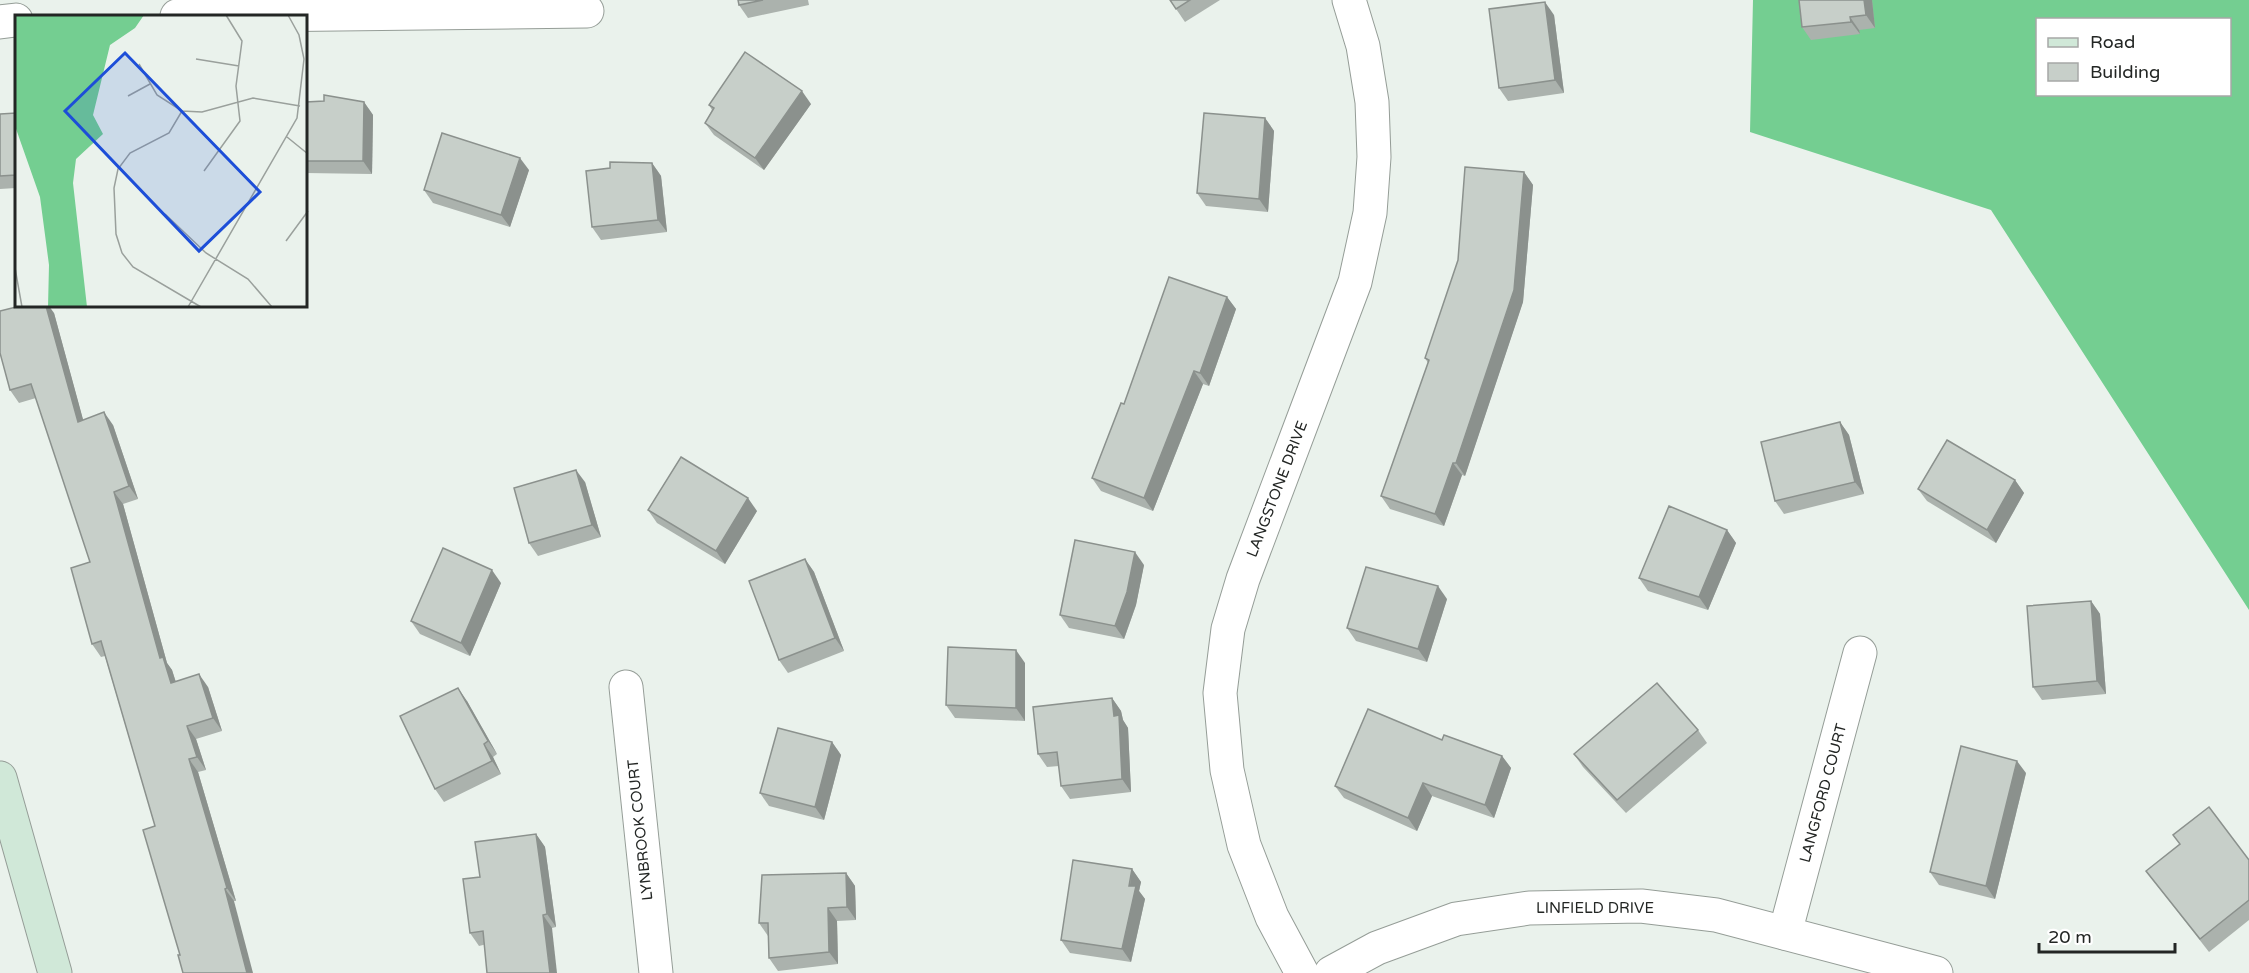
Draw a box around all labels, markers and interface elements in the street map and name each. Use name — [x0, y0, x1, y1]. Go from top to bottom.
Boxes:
inset map — [15, 15, 308, 308]
legend — [2036, 18, 2231, 96]
text: Road — [2090, 31, 2135, 53]
text: Building — [2090, 61, 2160, 83]
street label: LANGSTONE DRIVE — [1243, 418, 1311, 560]
street label: LANGFORD COURT — [1796, 721, 1850, 865]
street label: LYNBROOK COURT — [624, 759, 656, 901]
street label: LINFIELD DRIVE — [1536, 899, 1654, 917]
scale bar — [2039, 916, 2176, 954]
text: 20 m — [2048, 926, 2092, 948]

